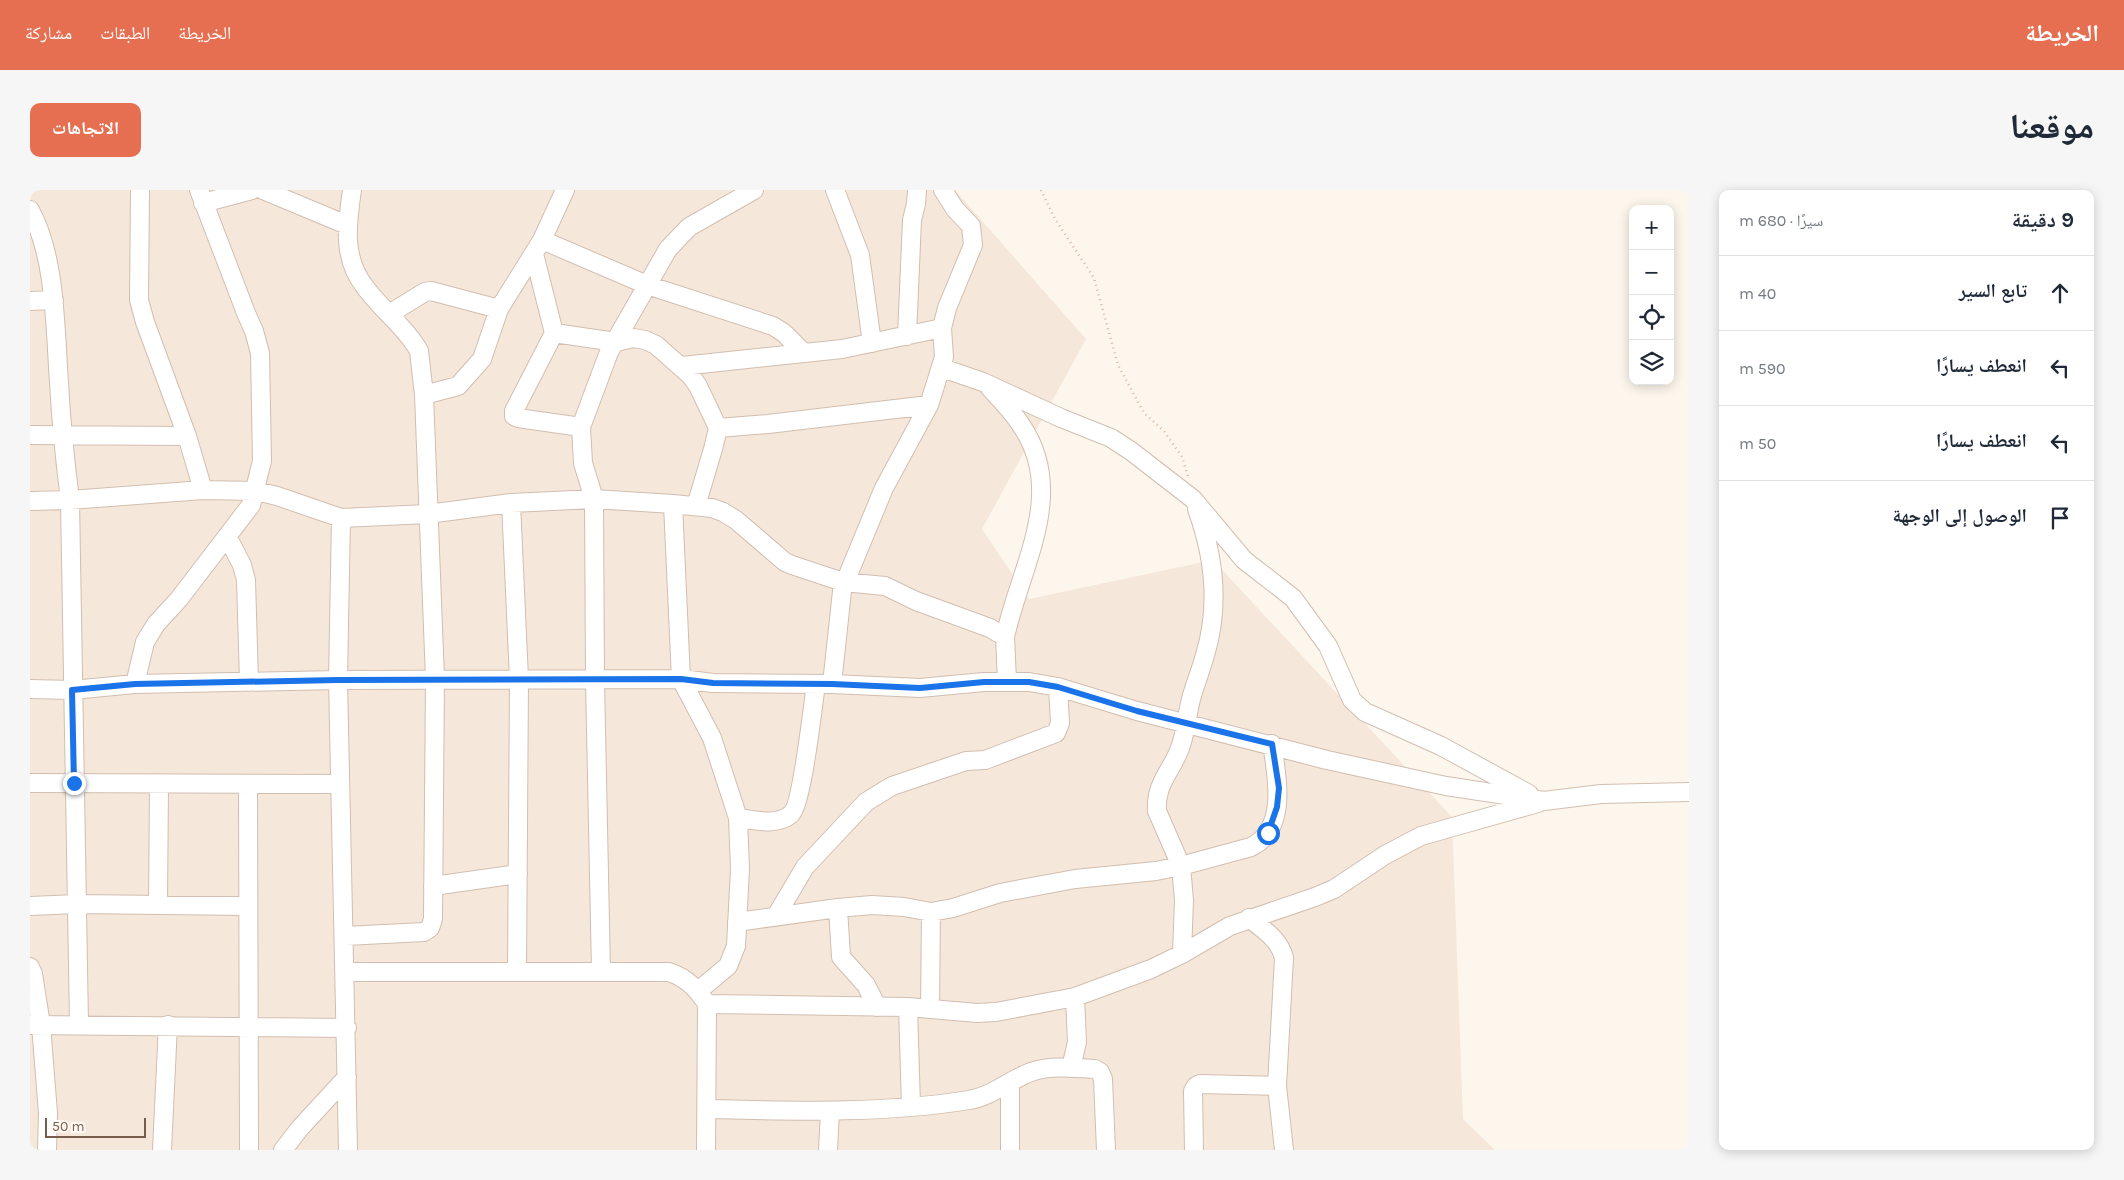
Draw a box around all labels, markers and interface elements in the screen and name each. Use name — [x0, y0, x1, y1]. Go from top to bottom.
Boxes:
text: الخريطة — [2025, 19, 2099, 47]
text: مشاركة — [25, 22, 72, 44]
text: الطبقات — [100, 22, 150, 44]
text: الخريطة — [178, 22, 231, 44]
button: الاتجاهات — [30, 103, 141, 157]
text: موقعنا — [2009, 106, 2094, 147]
map controls — [1629, 205, 1674, 385]
button: + — [1629, 205, 1674, 250]
text: 9 دقيقة — [2012, 208, 2074, 232]
text: سيرًا · 680 m — [1739, 211, 1823, 230]
button: − — [1629, 250, 1674, 295]
icon: ahead — [2046, 279, 2074, 307]
text: تابع السير — [1959, 280, 2027, 302]
text: 40 m — [1739, 284, 1776, 303]
button: locate — [1629, 295, 1674, 340]
button: layers — [1629, 340, 1674, 385]
icon: left — [2046, 354, 2074, 382]
text: انعطف يسارًا — [1936, 355, 2027, 377]
text: 590 m — [1739, 359, 1786, 378]
icon: left — [2046, 429, 2074, 457]
text: انعطف يسارًا — [1936, 430, 2027, 452]
text: 50 m — [1739, 434, 1776, 453]
icon: arrive — [2046, 504, 2074, 532]
text: الوصول إلى الوجهة — [1892, 505, 2027, 527]
route end — [63, 772, 86, 795]
route start — [1257, 822, 1280, 845]
scale bar — [45, 1115, 146, 1138]
text: 50 m — [52, 1118, 85, 1135]

